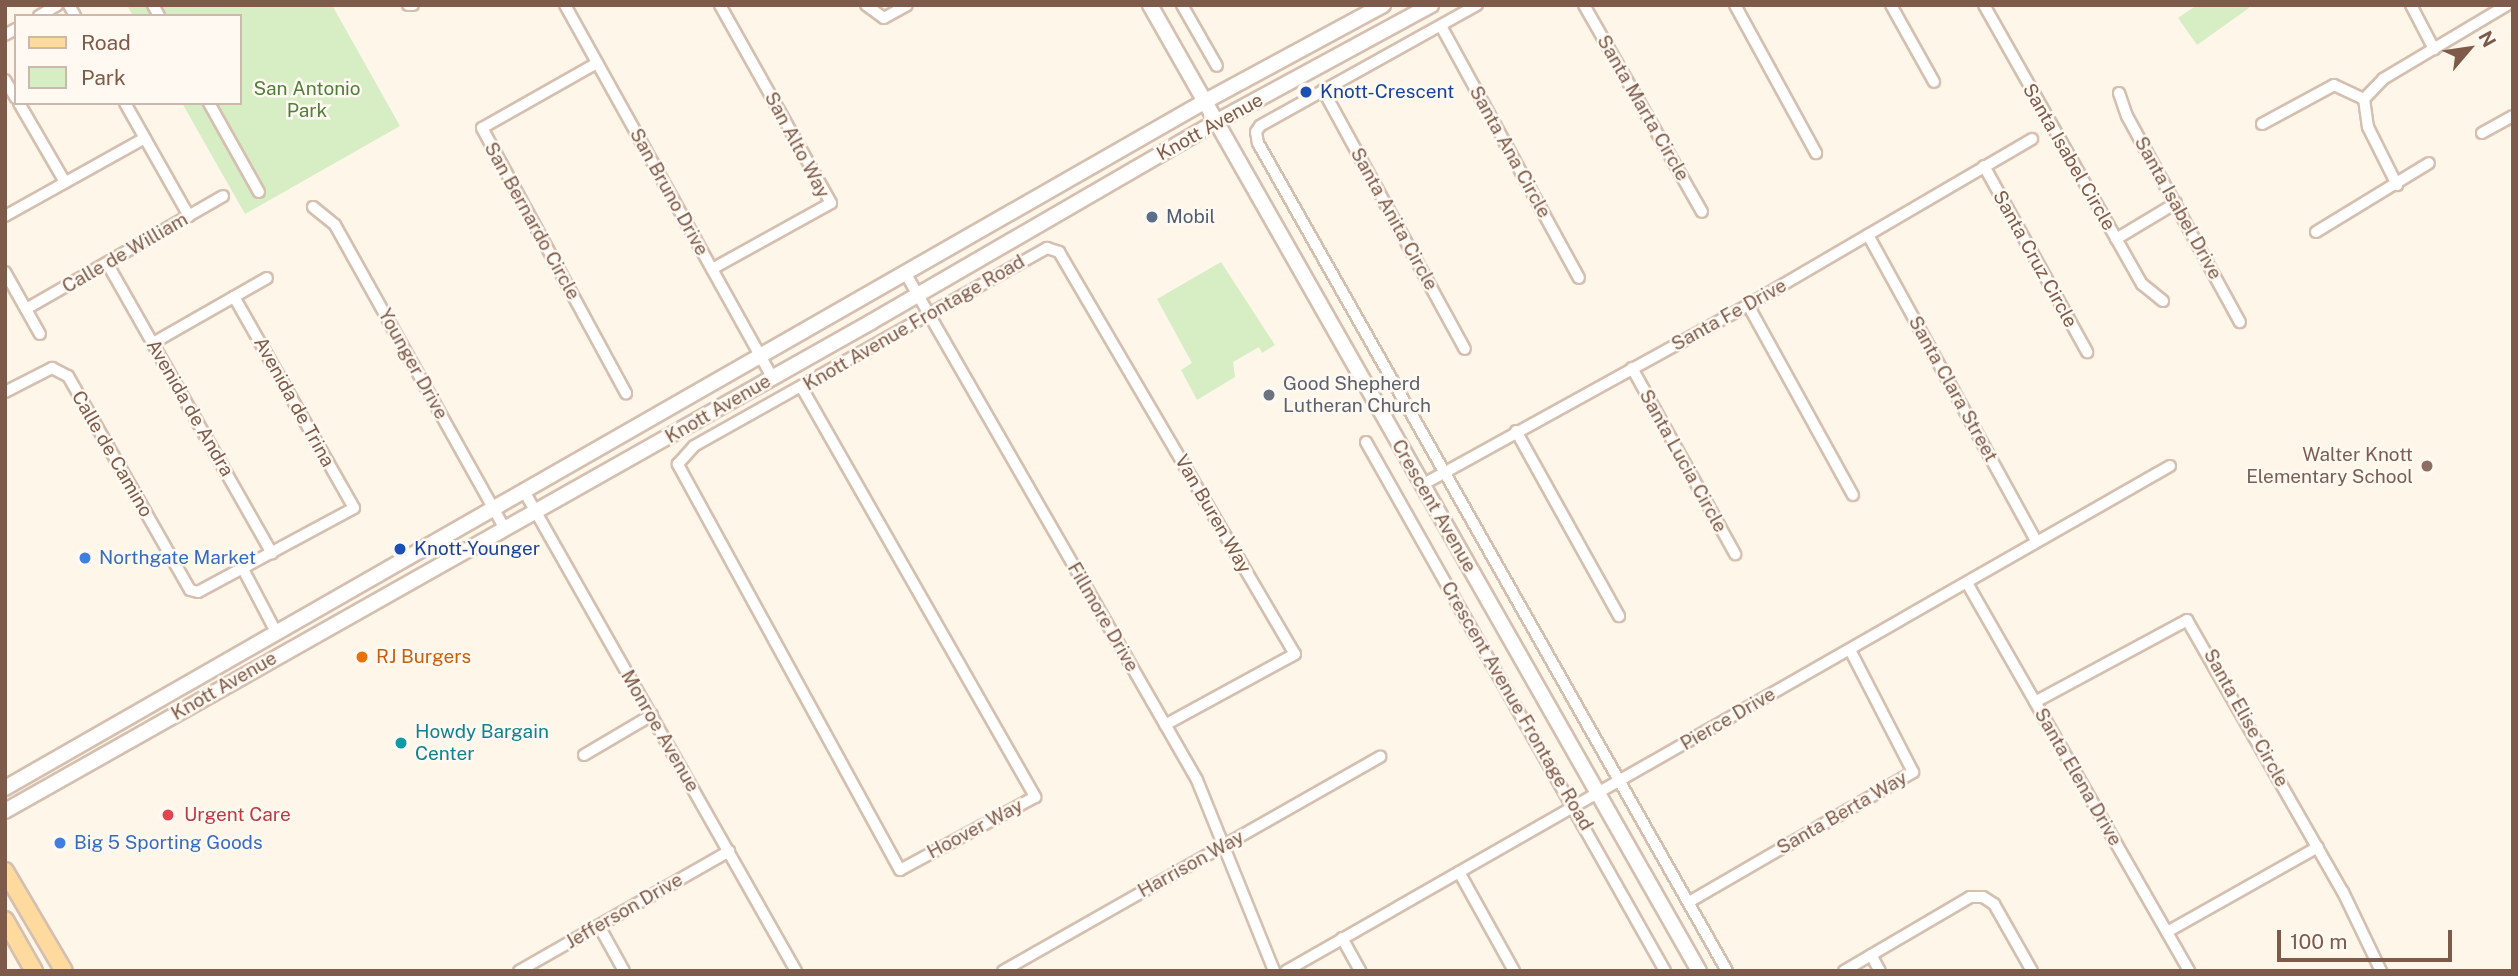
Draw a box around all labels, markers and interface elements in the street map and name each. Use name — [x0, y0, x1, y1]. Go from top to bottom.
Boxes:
legend — [14, 14, 242, 105]
north arrow — [2434, 14, 2504, 84]
text: N — [2474, 27, 2501, 51]
text: Road — [81, 30, 131, 55]
street label: Santa Marta Circle — [1592, 31, 1694, 185]
text: Park — [81, 65, 126, 90]
park label: San Antonio Park — [253, 78, 361, 122]
street label: Santa Isabel Circle — [2018, 80, 2120, 234]
place label: Knott-Crescent — [1320, 81, 1454, 103]
street label: Santa Ana Circle — [1464, 82, 1556, 222]
marker: Knott-Crescent — [1298, 84, 1314, 100]
street label: San Alto Way — [759, 88, 835, 202]
street label: Knott Avenue — [1153, 88, 1267, 166]
street label: San Bruno Drive — [625, 124, 713, 260]
street label: Santa Isabel Drive — [2129, 133, 2227, 283]
street label: San Bernardo Circle — [479, 138, 585, 304]
street label: Santa Anita Circle — [1345, 144, 1443, 294]
street label: Santa Cruz Circle — [1988, 187, 2082, 331]
place label: Mobil — [1166, 206, 1215, 228]
street label: Calle de William — [58, 208, 192, 298]
marker: Mobil — [1144, 209, 1160, 225]
street label: Knott Avenue Frontage Road — [799, 250, 1029, 396]
street label: Santa Fe Drive — [1667, 274, 1791, 356]
street label: Younger Drive — [373, 305, 453, 423]
street label: Santa Clara Street — [1903, 312, 2003, 466]
street label: Avenida de Trina — [249, 333, 339, 471]
street label: Avenida de Andra — [141, 335, 239, 481]
street label: Knott Avenue — [661, 370, 775, 448]
place label: Good Shepherd Lutheran Church — [1283, 373, 1431, 417]
street label: Calle de Camino — [66, 386, 158, 522]
street label: Santa Lucia Circle — [1634, 386, 1732, 536]
marker: Good Shepherd Lutheran Church — [1261, 387, 1277, 403]
street label: Crescent Avenue — [1387, 436, 1481, 576]
place label: Walter Knott Elementary School — [2246, 444, 2413, 488]
street label: Van Buren Way — [1170, 451, 1256, 577]
marker: Walter Knott Elementary School — [2419, 458, 2435, 474]
place label: Knott-Younger — [414, 538, 540, 560]
marker: Knott-Younger — [392, 541, 408, 557]
place label: Northgate Market — [99, 547, 256, 569]
marker: Northgate Market — [77, 550, 93, 566]
street label: Fillmore Drive — [1062, 558, 1144, 676]
street label: Crescent Avenue Frontage Road — [1436, 577, 1598, 835]
street label: Santa Elise Circle — [2199, 645, 2293, 791]
place label: RJ Burgers — [376, 646, 471, 668]
street label: Knott Avenue — [167, 647, 281, 725]
marker: RJ Burgers — [354, 649, 370, 665]
street label: Monroe Avenue — [616, 666, 704, 796]
street label: Pierce Drive — [1676, 683, 1780, 755]
street label: Santa Elena Drive — [2029, 704, 2127, 850]
place label: Howdy Bargain Center — [415, 721, 549, 765]
marker: Howdy Bargain Center — [393, 735, 409, 751]
street label: Santa Berta Way — [1773, 766, 1911, 860]
street label: Hoover Way — [923, 794, 1027, 864]
place label: Urgent Care — [184, 804, 291, 826]
marker: Urgent Care — [158, 805, 178, 825]
street label: Harrison Way — [1134, 825, 1248, 903]
place label: Big 5 Sporting Goods — [74, 832, 263, 854]
marker: Big 5 Sporting Goods — [52, 835, 68, 851]
street label: Jefferson Drive — [561, 868, 687, 954]
scale bar — [2280, 916, 2455, 960]
text: 100 m — [2290, 929, 2347, 954]

